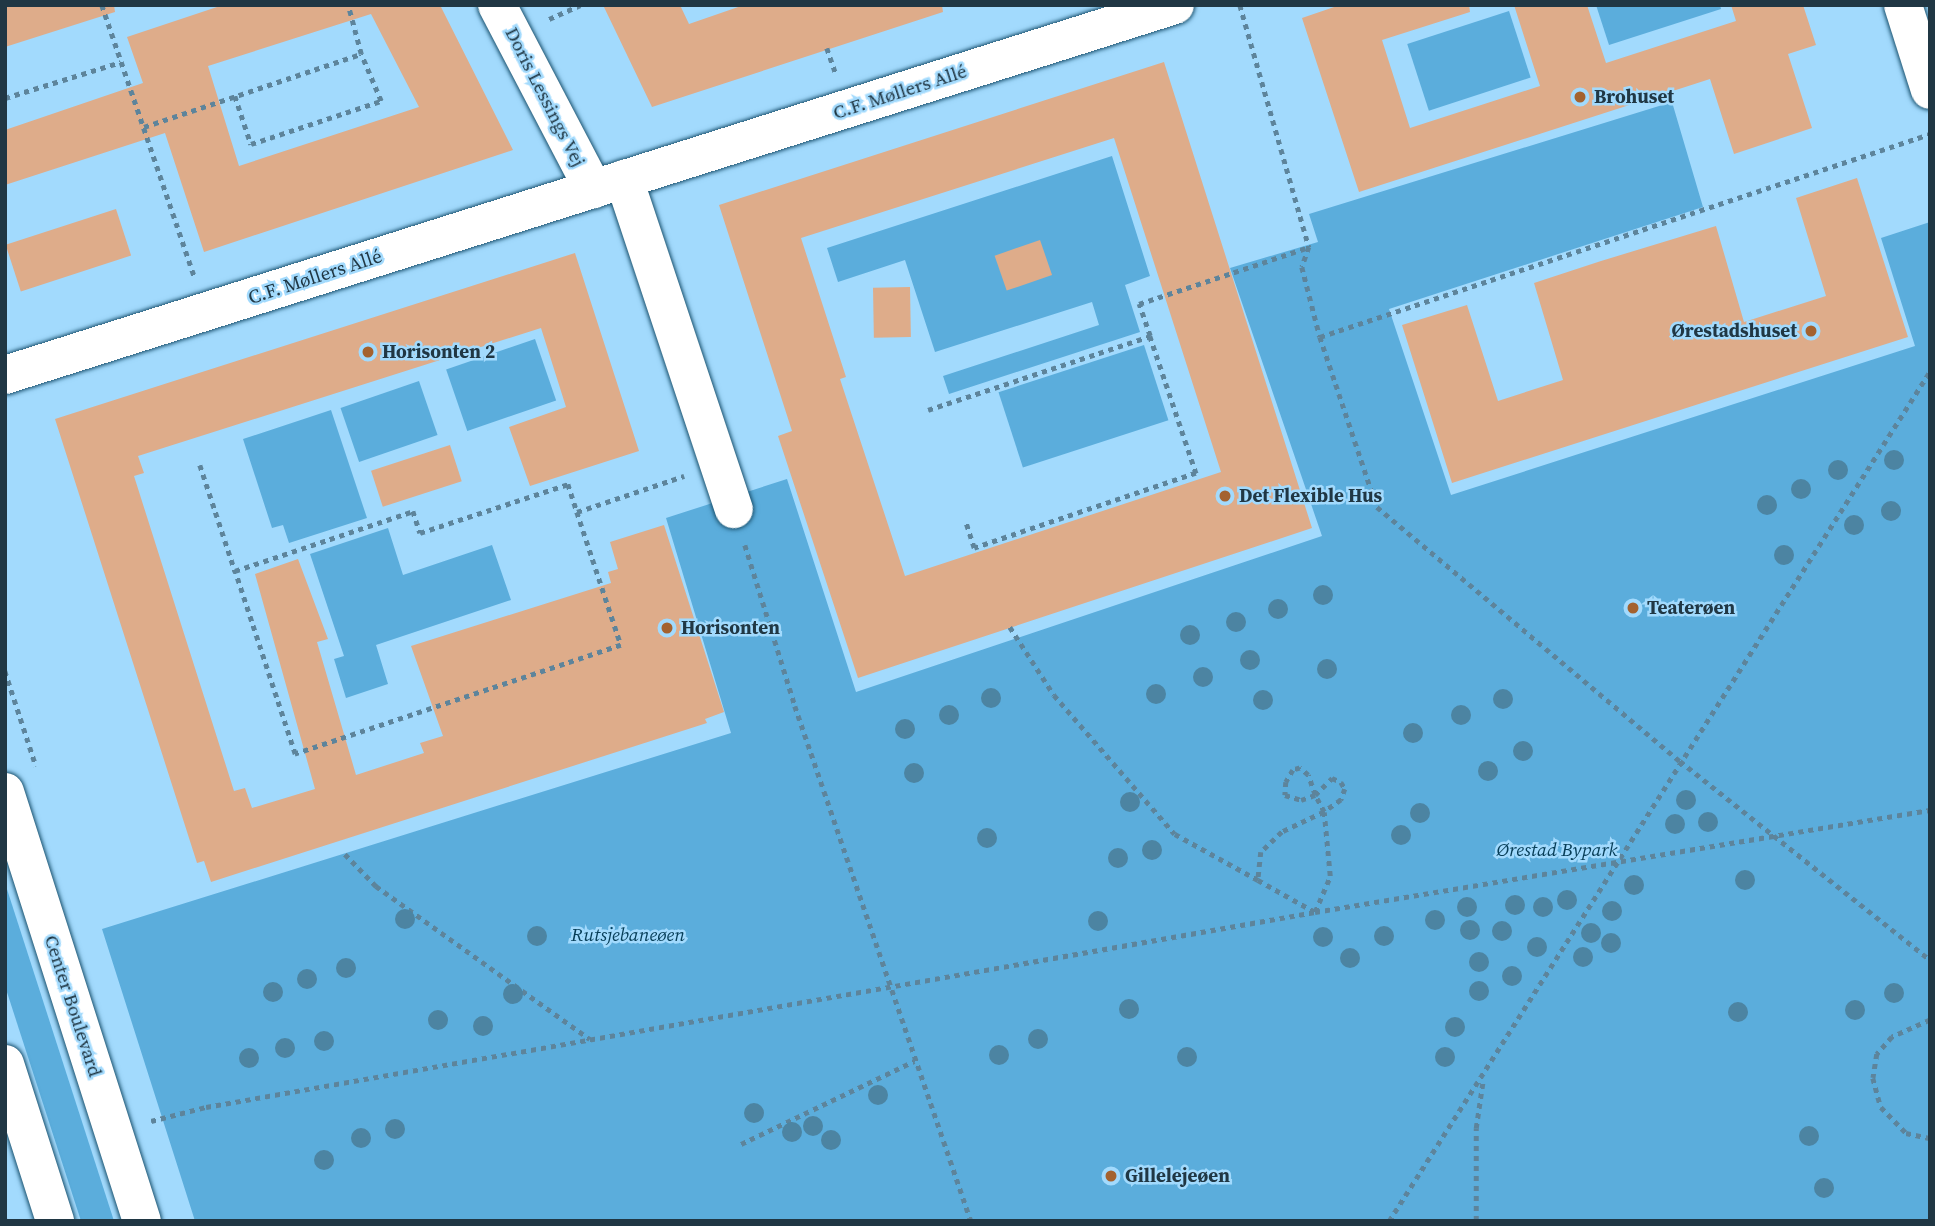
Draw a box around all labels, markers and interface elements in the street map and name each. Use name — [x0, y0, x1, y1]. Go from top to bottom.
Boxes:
street label: Doris Lessings Vej — [500, 23, 590, 171]
street label: C.F. Møllers Allé — [830, 60, 970, 124]
place label: Brohuset — [1594, 86, 1674, 108]
marker: Brohuset — [1572, 89, 1588, 105]
street label: C.F. Møllers Allé — [245, 245, 385, 309]
place label: Ørestadshuset — [1672, 320, 1797, 342]
marker: Ørestadshuset — [1803, 323, 1819, 339]
place label: Horisonten 2 — [382, 341, 495, 363]
marker: Horisonten 2 — [360, 344, 376, 360]
place label: Det Flexible Hus — [1239, 485, 1382, 507]
marker: Det Flexible Hus — [1217, 488, 1233, 504]
place label: Teaterøen — [1647, 597, 1735, 619]
marker: Teaterøen — [1625, 600, 1641, 616]
place label: Horisonten — [681, 617, 780, 639]
marker: Horisonten — [659, 620, 675, 636]
park label: Ørestad Bypark — [1497, 839, 1617, 861]
park label: Rutsjebaneøen — [571, 924, 685, 946]
street label: Center Boulevard — [39, 932, 107, 1080]
place label: Gillelejeøen — [1125, 1165, 1230, 1187]
marker: Gillelejeøen — [1103, 1168, 1119, 1184]

